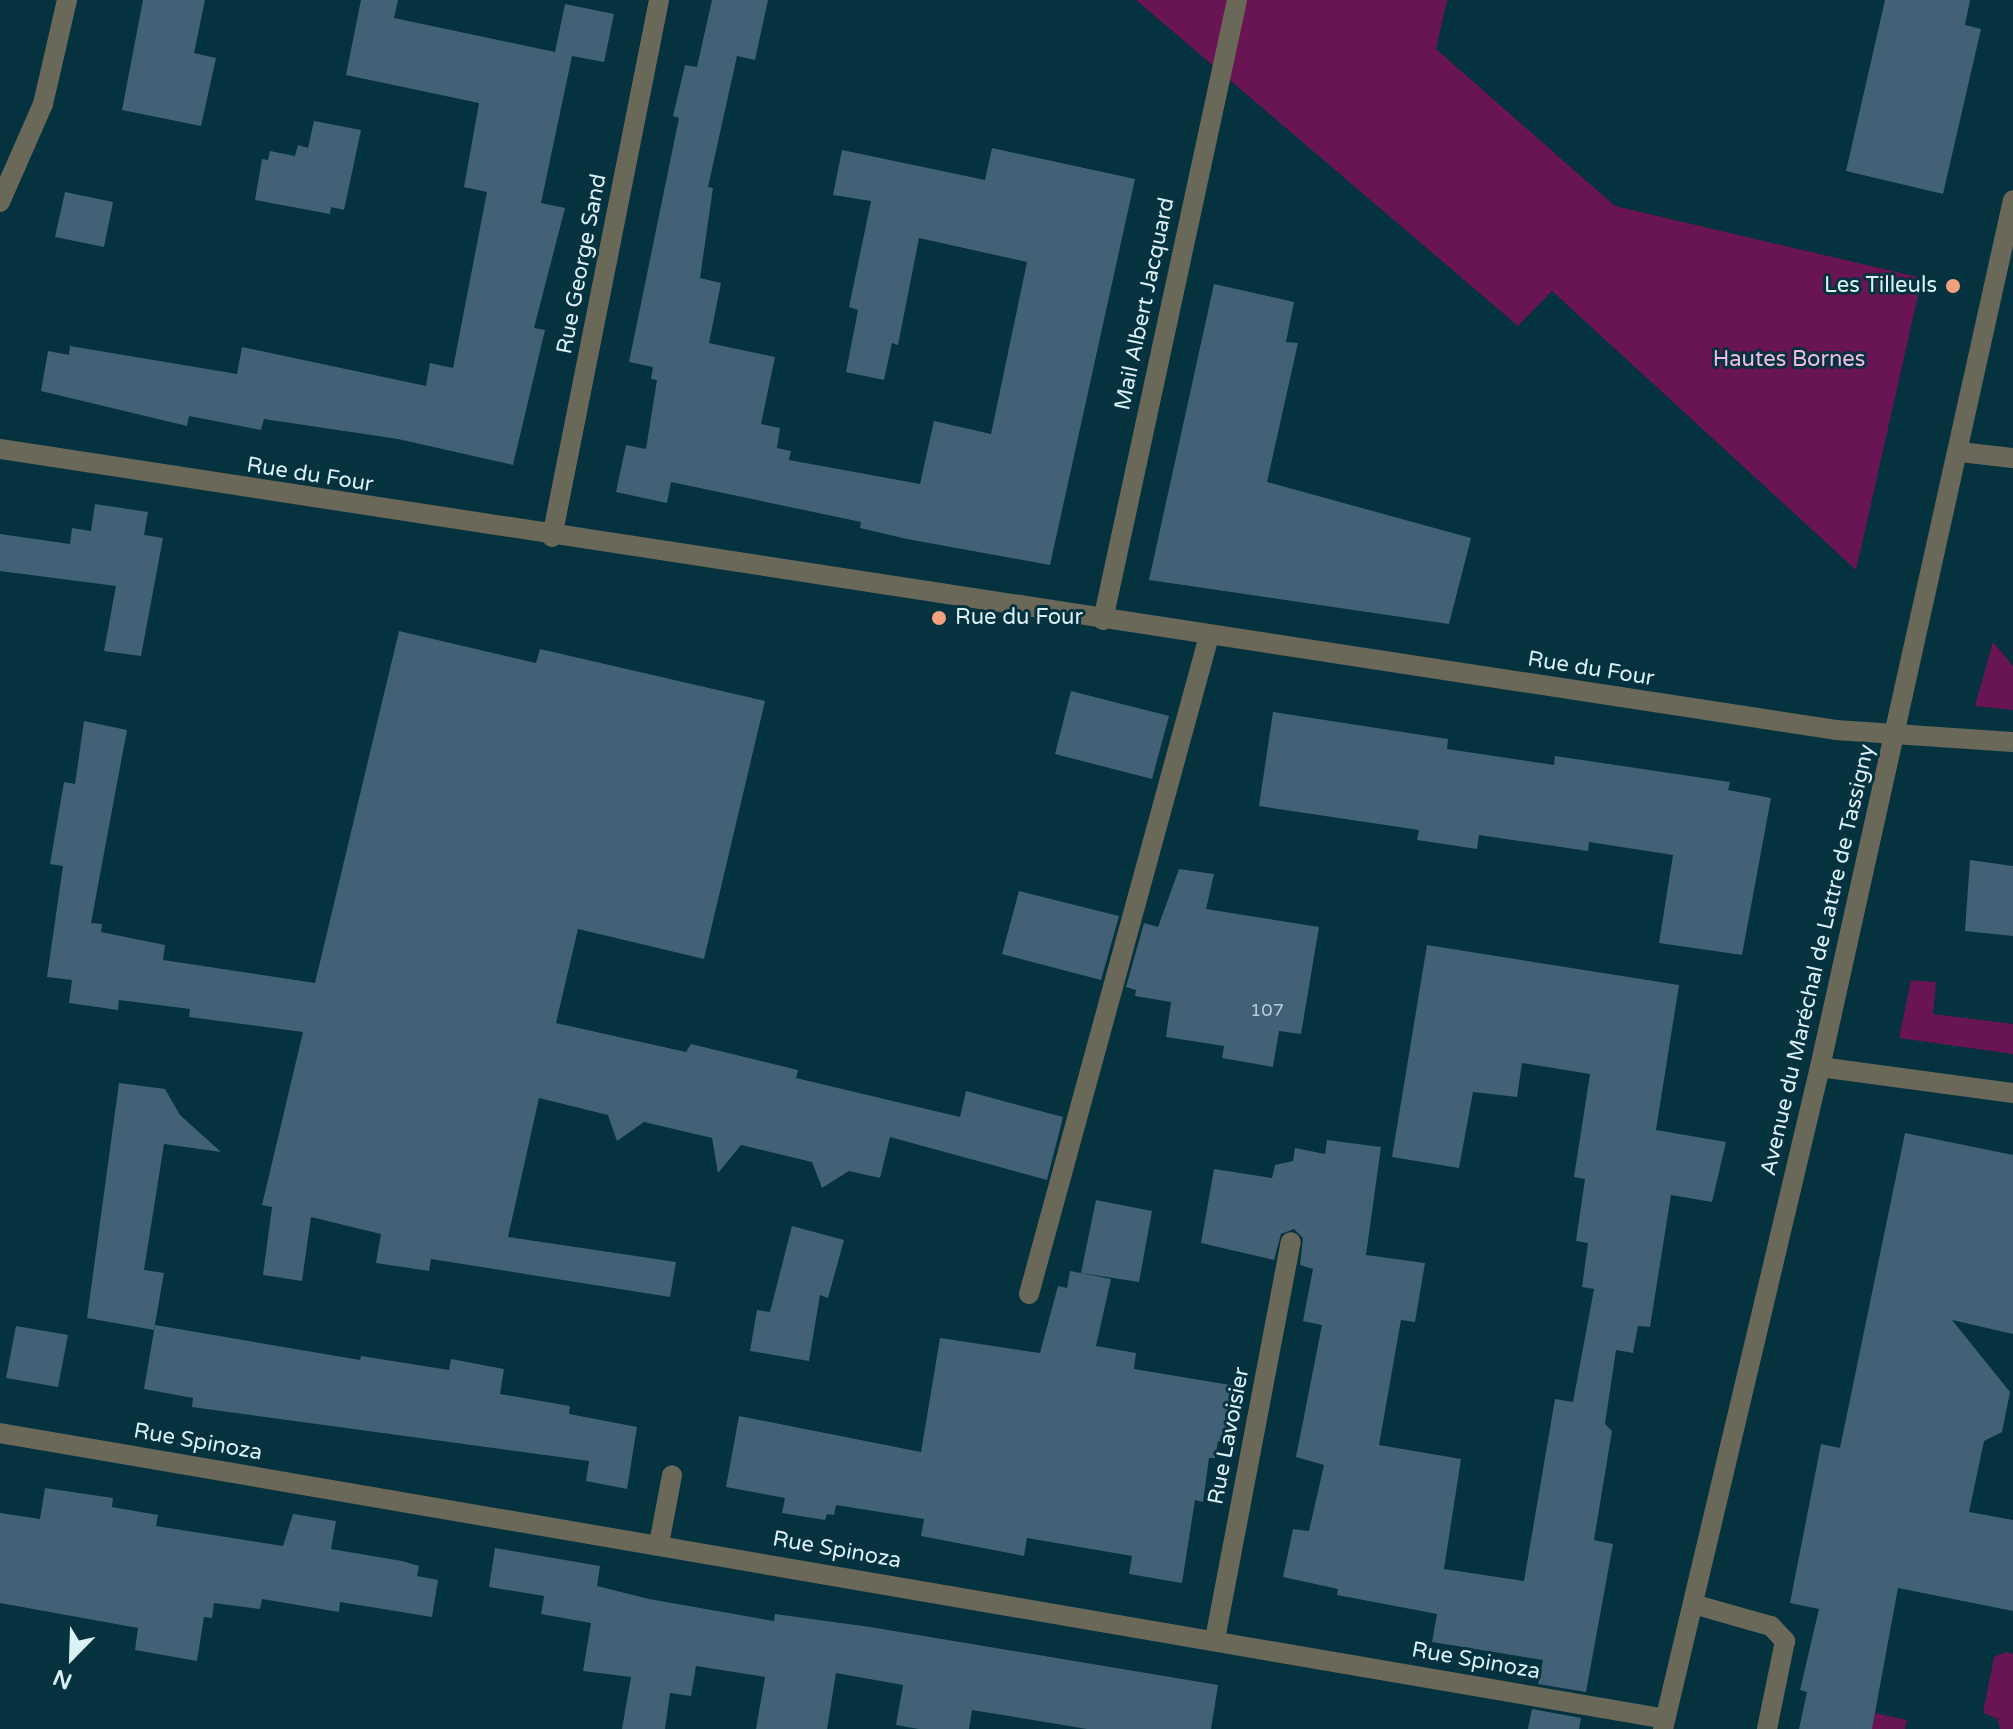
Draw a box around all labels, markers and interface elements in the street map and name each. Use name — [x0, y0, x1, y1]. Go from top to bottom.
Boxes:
street label: Rue George Sand — [552, 172, 612, 356]
street label: Mail Albert Jacquard — [1110, 195, 1180, 413]
place label: Les Tilleuls — [1824, 273, 1937, 299]
marker: Les Tilleuls — [1944, 277, 1962, 295]
park label: Hautes Bornes — [1713, 347, 1865, 373]
street label: Rue du Four — [245, 452, 375, 498]
place label: Rue du Four — [955, 605, 1083, 631]
marker: Rue du Four — [930, 609, 948, 627]
street label: Rue du Four — [1526, 646, 1656, 692]
street label: Avenue du Maréchal de Lattre de Tassigny — [1755, 742, 1881, 1178]
house number: 107 — [1250, 999, 1284, 1021]
street label: Rue Lavoisier — [1203, 1365, 1255, 1507]
street label: Rue Spinoza — [132, 1418, 264, 1466]
street label: Rue Spinoza — [771, 1526, 903, 1574]
north arrow — [32, 1617, 112, 1697]
street label: Rue Spinoza — [1410, 1637, 1542, 1685]
text: N — [49, 1664, 76, 1695]

